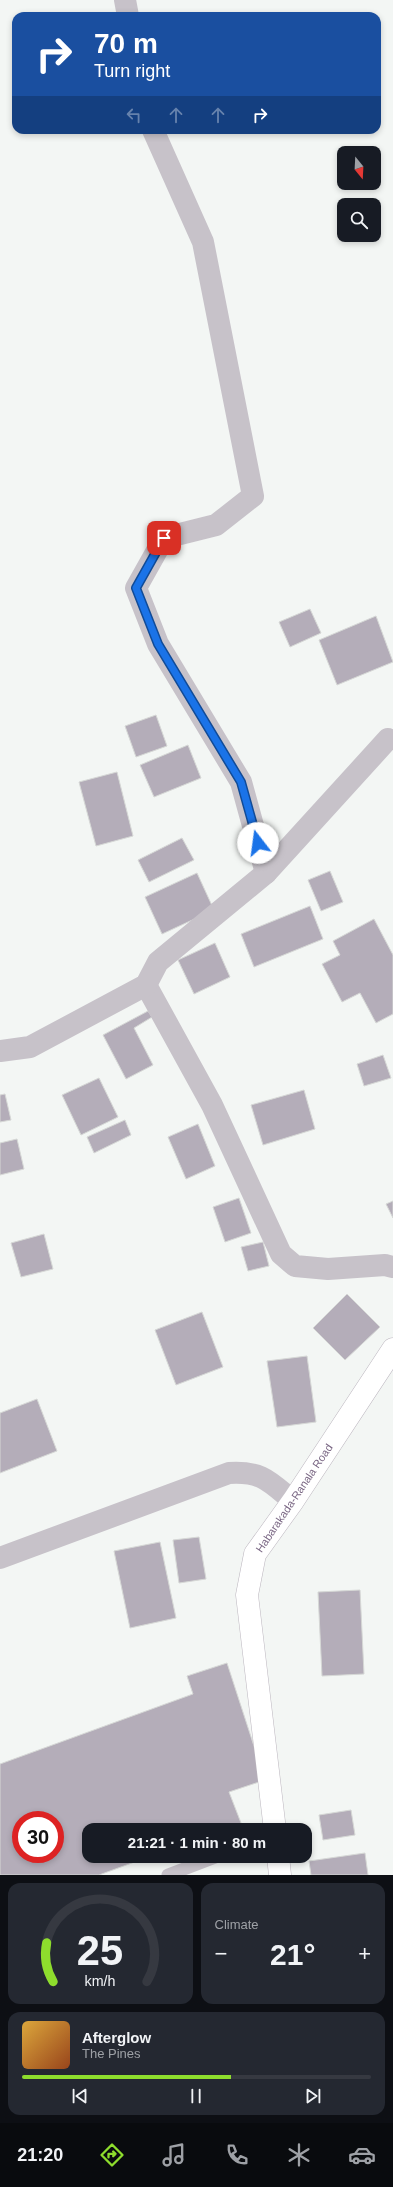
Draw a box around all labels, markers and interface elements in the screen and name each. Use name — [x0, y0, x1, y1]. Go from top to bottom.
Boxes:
icon: right — [28, 28, 80, 80]
text: 70 m — [94, 28, 158, 59]
text: Turn right — [94, 61, 170, 81]
icon: left — [123, 104, 145, 126]
icon: ahead — [165, 104, 187, 126]
icon: ahead — [207, 104, 229, 126]
icon: right — [249, 104, 271, 126]
north arrow — [337, 146, 381, 190]
map controls — [337, 146, 381, 242]
button: search — [337, 198, 381, 242]
pin — [147, 521, 181, 555]
icon: arrive — [153, 527, 175, 549]
position arrow — [237, 822, 279, 864]
street label: Habarakada-Ranala Road — [253, 1442, 335, 1554]
speed limit sign: 30 — [12, 1811, 64, 1863]
text: 21:21 · 1 min · 80 m — [128, 1834, 266, 1851]
text: Climate — [215, 1917, 259, 1932]
text: 25 — [77, 1926, 123, 1973]
text: 21° — [270, 1938, 315, 1971]
text: − — [215, 1941, 227, 1966]
text: + — [358, 1941, 371, 1966]
text: km/h — [85, 1972, 116, 1988]
text: Afterglow — [82, 2029, 151, 2046]
text: The Pines — [82, 2046, 141, 2061]
icon: previous — [69, 2085, 91, 2107]
icon: pause — [185, 2085, 207, 2107]
icon: next — [302, 2085, 324, 2107]
icon: directions — [98, 2141, 126, 2169]
icon: music — [160, 2141, 188, 2169]
icon: phone — [223, 2141, 251, 2169]
icon: climate — [285, 2141, 313, 2169]
icon: car — [348, 2141, 376, 2169]
text: 21:20 — [17, 2145, 63, 2165]

